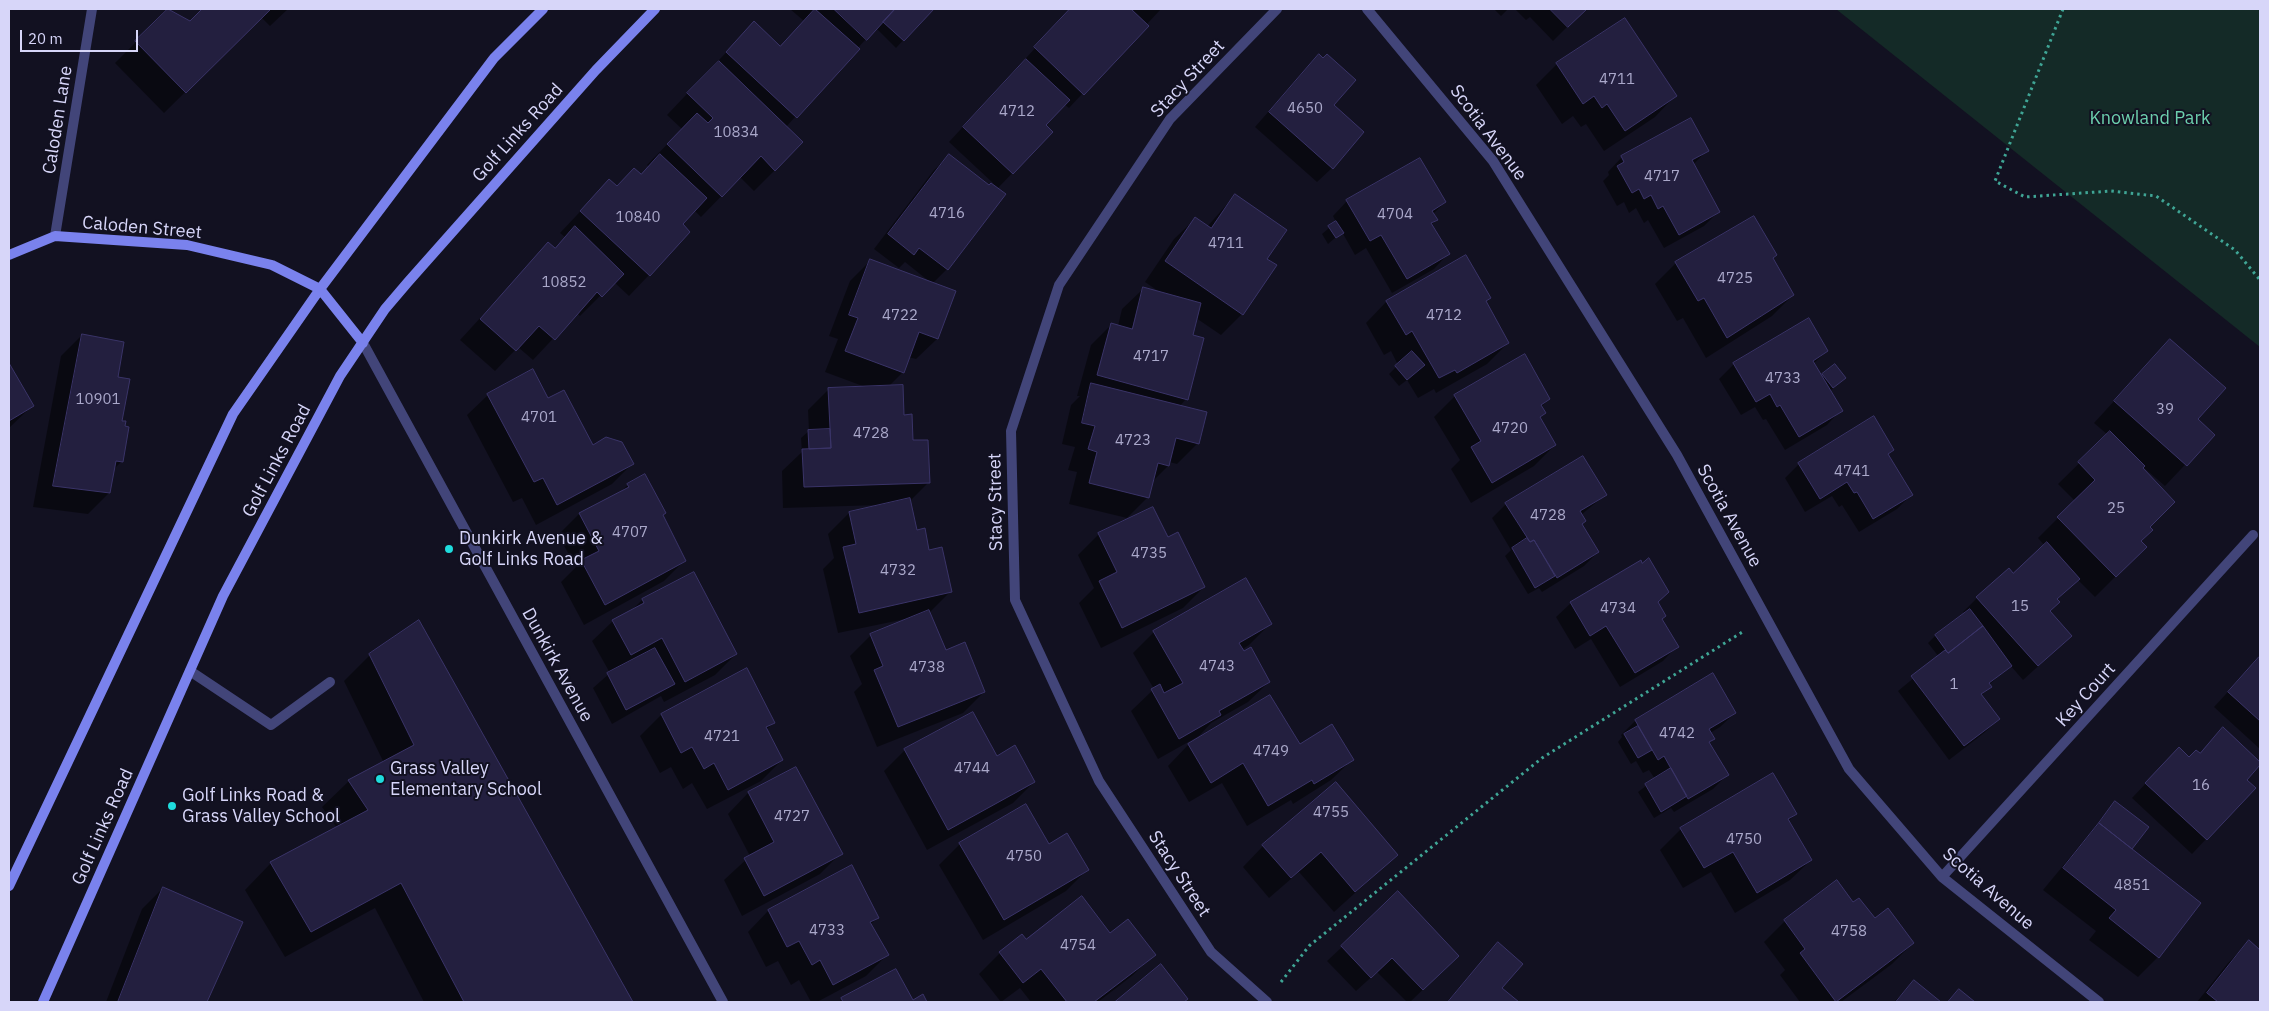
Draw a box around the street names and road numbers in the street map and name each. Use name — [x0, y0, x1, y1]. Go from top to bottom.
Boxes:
street label: Stacy Street — [1147, 36, 1229, 122]
street label: Caloden Lane — [39, 64, 77, 176]
street label: Golf Links Road — [468, 79, 568, 187]
street label: Scotia Avenue — [1445, 81, 1531, 185]
street label: Caloden Street — [81, 212, 203, 244]
street label: Golf Links Road — [238, 401, 316, 521]
street label: Stacy Street — [984, 453, 1008, 551]
street label: Scotia Avenue — [1692, 461, 1766, 571]
street label: Dunkirk Avenue — [517, 604, 597, 726]
street label: Key Court — [2052, 659, 2120, 731]
street label: Golf Links Road — [68, 766, 138, 888]
street label: Stacy Street — [1143, 827, 1215, 921]
street label: Scotia Avenue — [1938, 843, 2038, 935]

